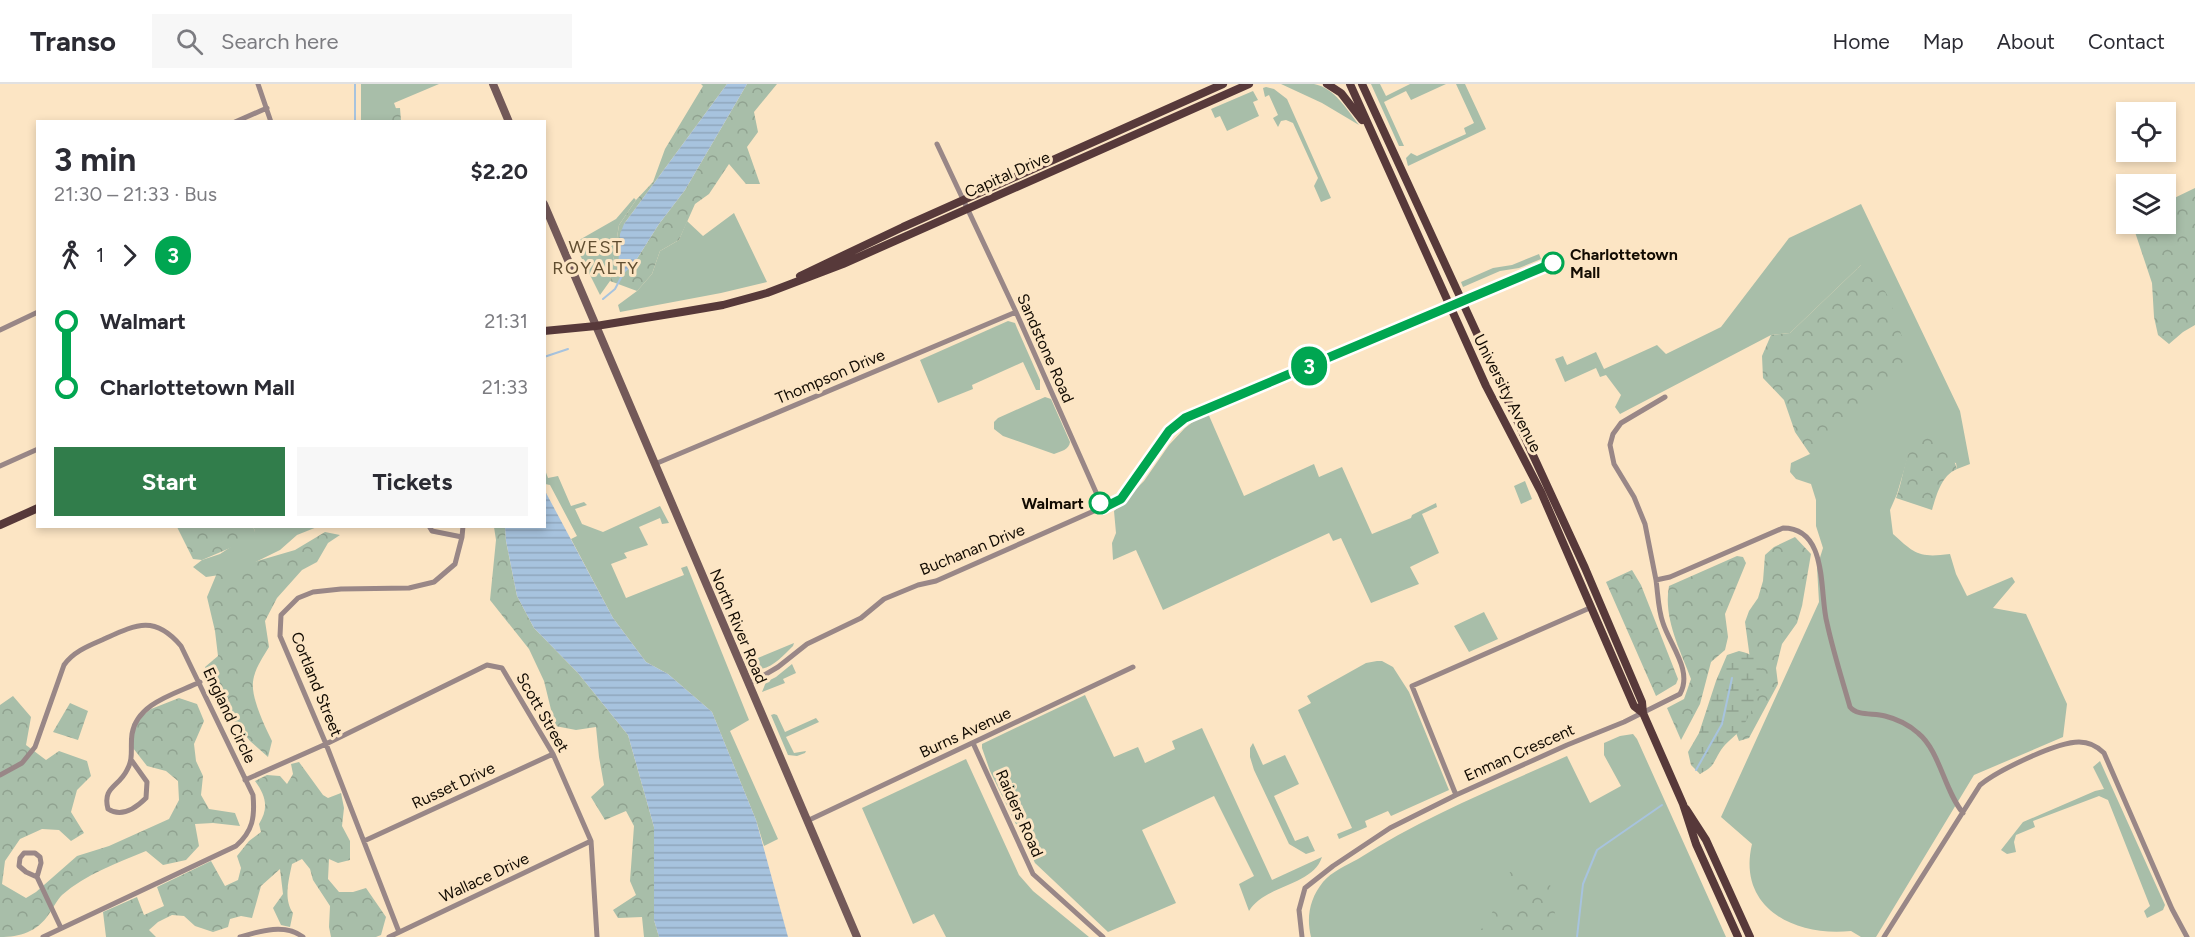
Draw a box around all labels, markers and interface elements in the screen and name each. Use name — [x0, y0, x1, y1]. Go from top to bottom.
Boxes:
search box — [152, 14, 572, 68]
text: Transo — [30, 24, 116, 58]
icon: search — [173, 25, 206, 58]
text: Search here — [221, 28, 339, 55]
text: Home — [1833, 29, 1890, 54]
text: Map — [1923, 29, 1964, 54]
text: About — [1997, 29, 2055, 54]
text: Contact — [2088, 29, 2165, 54]
map controls — [2116, 102, 2176, 234]
button: locate — [2116, 102, 2176, 162]
text: 3 min — [54, 140, 136, 179]
street label: Capital Drive — [962, 147, 1053, 202]
text: $2.20 — [471, 158, 528, 185]
button: layers — [2116, 174, 2176, 234]
text: 21:30 – 21:33 · Bus — [54, 182, 217, 206]
district label: WEST ROYALTY — [552, 236, 640, 279]
icon: walk — [54, 239, 87, 272]
icon: forward — [113, 239, 146, 272]
text: 1 — [96, 243, 104, 267]
text: 3 — [167, 243, 179, 268]
place label: Charlottetown Mall — [1570, 245, 1678, 282]
marker: Charlottetown Mall — [1542, 252, 1564, 274]
street label: Sandstone Road — [1013, 291, 1078, 406]
text: Walmart — [100, 308, 186, 335]
text: 21:31 — [484, 309, 528, 333]
street label: University Avenue — [1470, 331, 1546, 456]
street label: Thompson Drive — [773, 345, 888, 408]
line badge: 3 — [1290, 346, 1328, 386]
text: 3 — [1303, 354, 1315, 379]
text: Charlottetown Mall — [100, 374, 295, 401]
text: 21:33 — [482, 375, 528, 399]
button: Start — [54, 447, 285, 516]
button: Tickets — [297, 447, 528, 516]
marker: Walmart — [1089, 492, 1111, 514]
place label: Walmart — [1021, 494, 1084, 513]
street label: Buchanan Drive — [917, 520, 1028, 579]
street label: North River Road — [706, 566, 771, 686]
street label: Cortland Street — [287, 629, 346, 739]
street label: England Circle — [199, 664, 260, 766]
street label: Scott Street — [512, 669, 573, 755]
street label: Burns Avenue — [917, 703, 1014, 762]
street label: Enman Crescent — [1461, 720, 1577, 785]
street label: Russet Drive — [409, 758, 498, 813]
street label: Raiders Road — [992, 767, 1047, 860]
street label: Wallace Drive — [437, 848, 532, 906]

